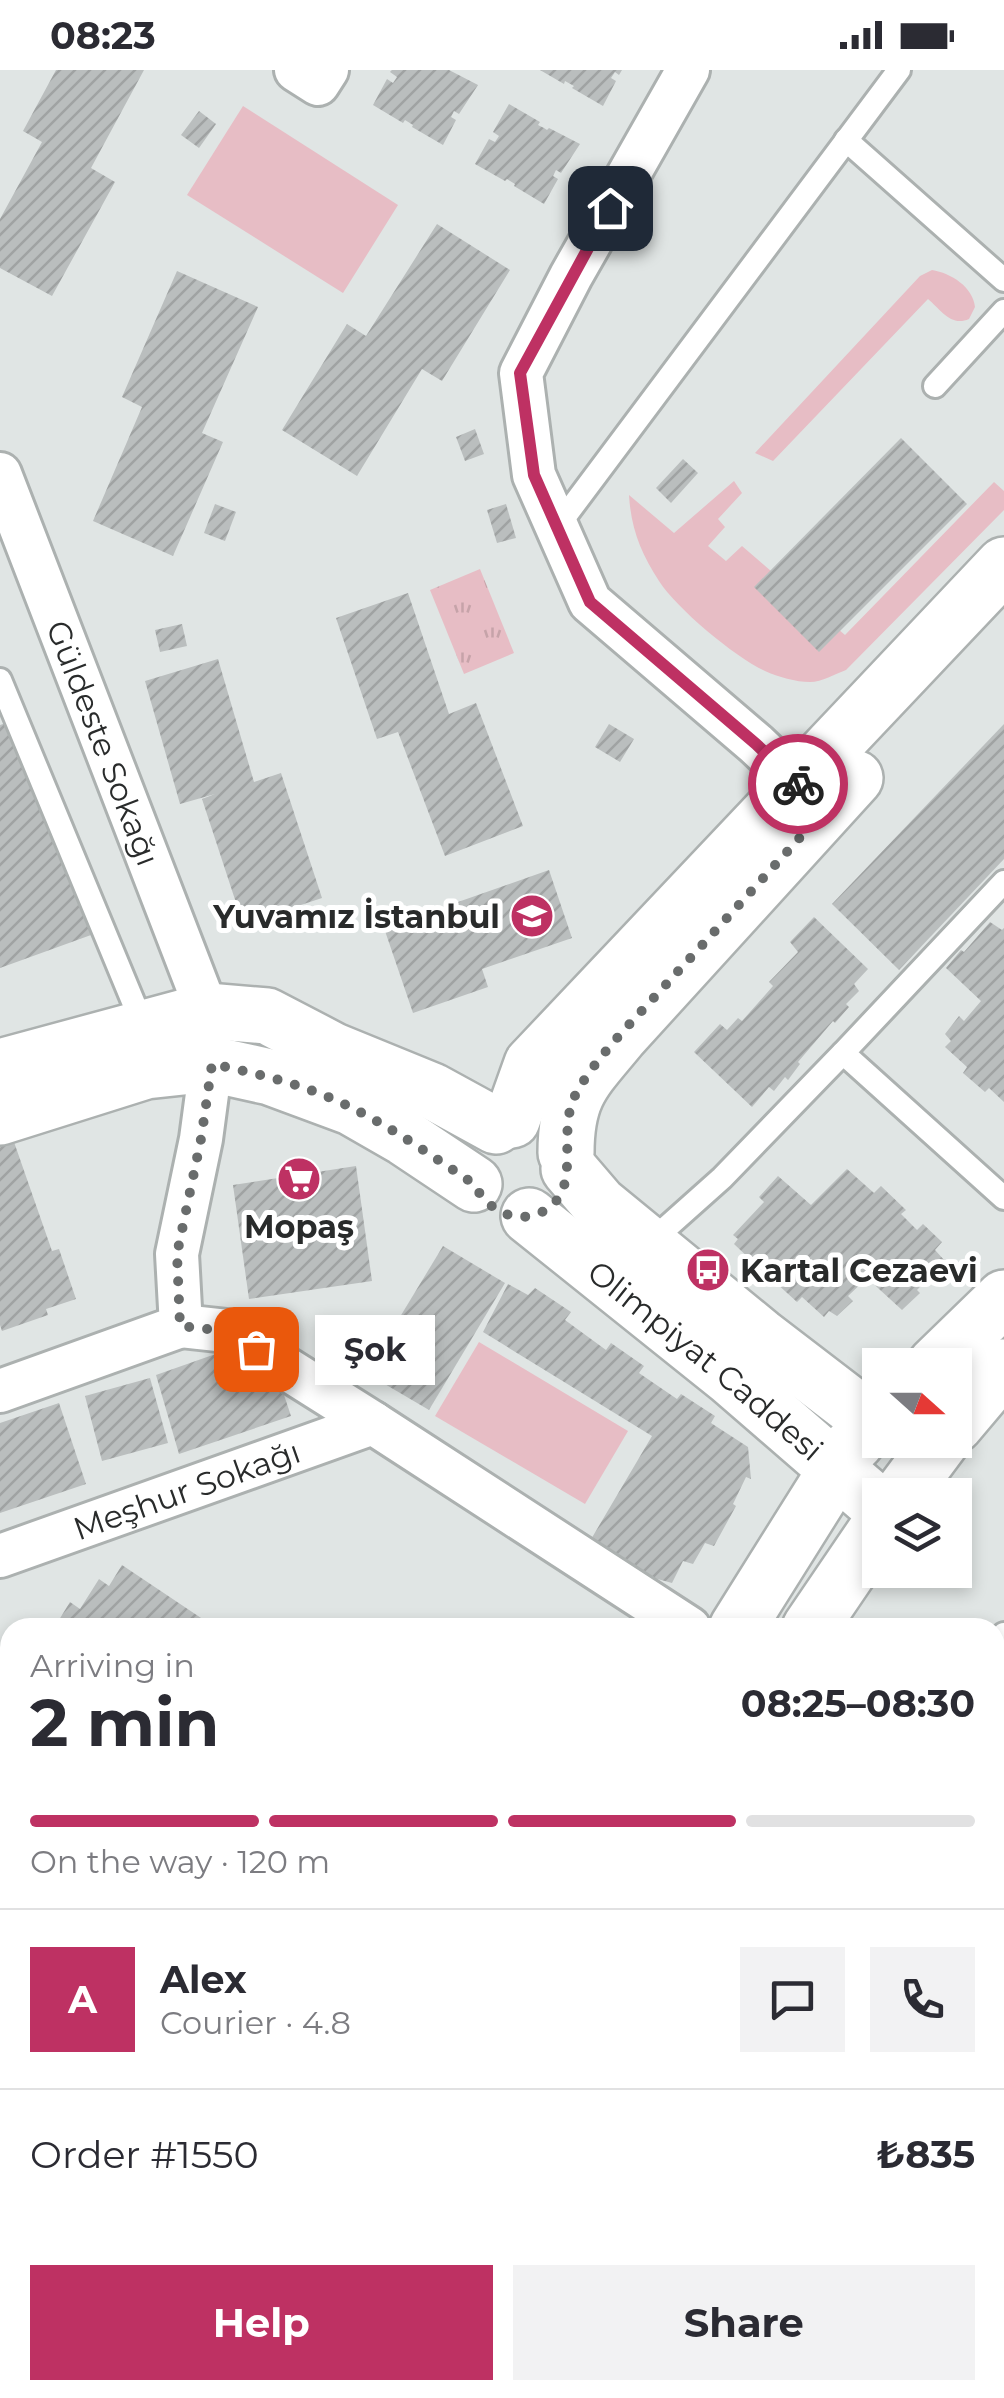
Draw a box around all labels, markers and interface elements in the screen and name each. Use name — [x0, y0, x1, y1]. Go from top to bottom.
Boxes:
text: 08:23 — [50, 12, 156, 59]
pin — [568, 166, 653, 251]
icon: home — [583, 181, 638, 236]
street label: Güldeste Sokağı — [39, 615, 168, 871]
courier — [748, 734, 848, 834]
icon: bike — [771, 757, 826, 812]
school or university icon: Yuvamız İstanbul — [509, 893, 555, 939]
place label: Yuvamız İstanbul — [212, 897, 500, 936]
supermarket icon: Mopaş — [276, 1156, 322, 1202]
place label: Mopaş — [244, 1207, 354, 1246]
bus stop icon: Kartal Cezaevi — [685, 1247, 731, 1293]
place label: Kartal Cezaevi — [740, 1251, 978, 1290]
street label: Olimpiyat Caddesi — [580, 1252, 831, 1469]
pin — [214, 1307, 299, 1392]
callout: Şok — [316, 1314, 436, 1384]
icon: bag — [229, 1322, 284, 1377]
text: Şok — [344, 1330, 406, 1369]
north arrow — [862, 1348, 972, 1458]
map controls — [862, 1348, 972, 1588]
street label: Meşhur Sokağı — [68, 1431, 305, 1548]
button: layers — [862, 1478, 972, 1588]
text: Arriving in — [30, 1646, 195, 1685]
text: 08:25–08:30 — [741, 1680, 975, 1727]
text: 2 min — [30, 1683, 219, 1762]
text: On the way · 120 m — [30, 1842, 330, 1881]
button: chat — [740, 1947, 845, 2052]
button: phone — [870, 1947, 975, 2052]
text: Alex — [160, 1956, 247, 2003]
text: A — [68, 1976, 97, 2023]
text: Courier · 4.8 — [160, 2003, 351, 2042]
text: Order #1550 — [30, 2131, 259, 2178]
text: ₺835 — [877, 2131, 975, 2178]
button: Help — [30, 2265, 493, 2380]
button: Share — [513, 2265, 975, 2380]

